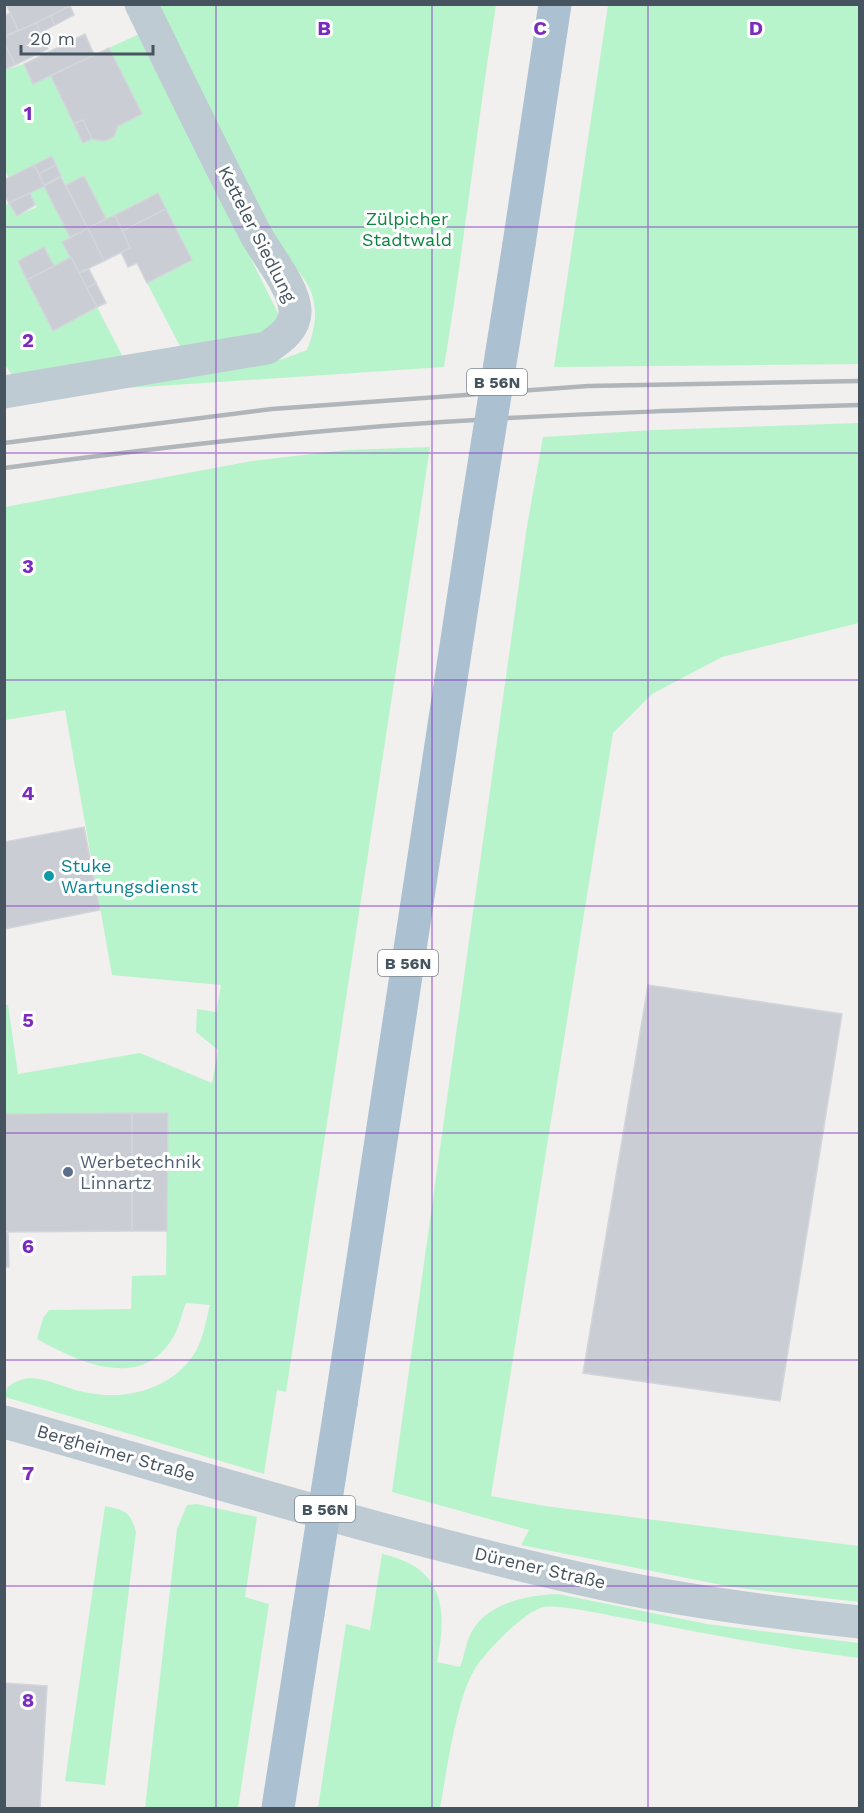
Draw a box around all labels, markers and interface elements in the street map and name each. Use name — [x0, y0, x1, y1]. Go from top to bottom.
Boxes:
text: B — [317, 16, 331, 40]
text: C — [533, 16, 547, 40]
text: D — [749, 16, 763, 40]
scale bar — [21, 18, 153, 56]
text: 20 m — [30, 28, 75, 49]
text: 1 — [24, 101, 32, 125]
street label: Ketteler Siedlung — [214, 162, 301, 306]
park label: Zülpicher Stadtwald — [362, 208, 452, 250]
text: 2 — [22, 328, 34, 352]
road number: B 56N — [467, 369, 527, 395]
text: 3 — [22, 554, 34, 578]
text: 4 — [22, 781, 35, 805]
place label: Stuke Wartungsdienst — [61, 855, 199, 897]
marker: Stuke Wartungsdienst — [42, 869, 56, 883]
road number: B 56N — [378, 950, 438, 976]
text: 5 — [22, 1008, 34, 1032]
place label: Werbetechnik Linnartz — [80, 1151, 201, 1193]
marker: Werbetechnik Linnartz — [61, 1165, 75, 1179]
text: 6 — [22, 1234, 34, 1258]
street label: Bergheimer Straße — [35, 1420, 198, 1485]
text: 7 — [22, 1461, 34, 1485]
road number: B 56N — [295, 1496, 355, 1522]
street label: Dürener Straße — [472, 1542, 608, 1593]
text: 8 — [22, 1688, 34, 1712]

